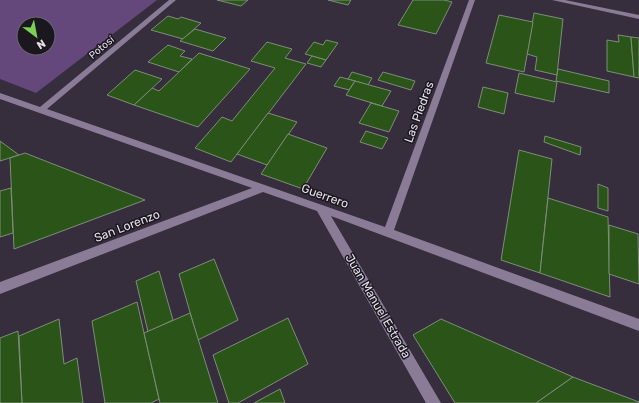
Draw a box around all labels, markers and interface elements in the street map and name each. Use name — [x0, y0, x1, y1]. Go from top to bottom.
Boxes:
north arrow — [16, 16, 56, 56]
street label: Potosí — [87, 33, 117, 62]
text: N — [34, 36, 48, 52]
street label: Las Piedras — [401, 79, 437, 145]
street label: Guerrero — [300, 181, 351, 211]
street label: San Lorenzo — [92, 207, 162, 245]
street label: Juan Manuel Estrada — [342, 251, 414, 361]

